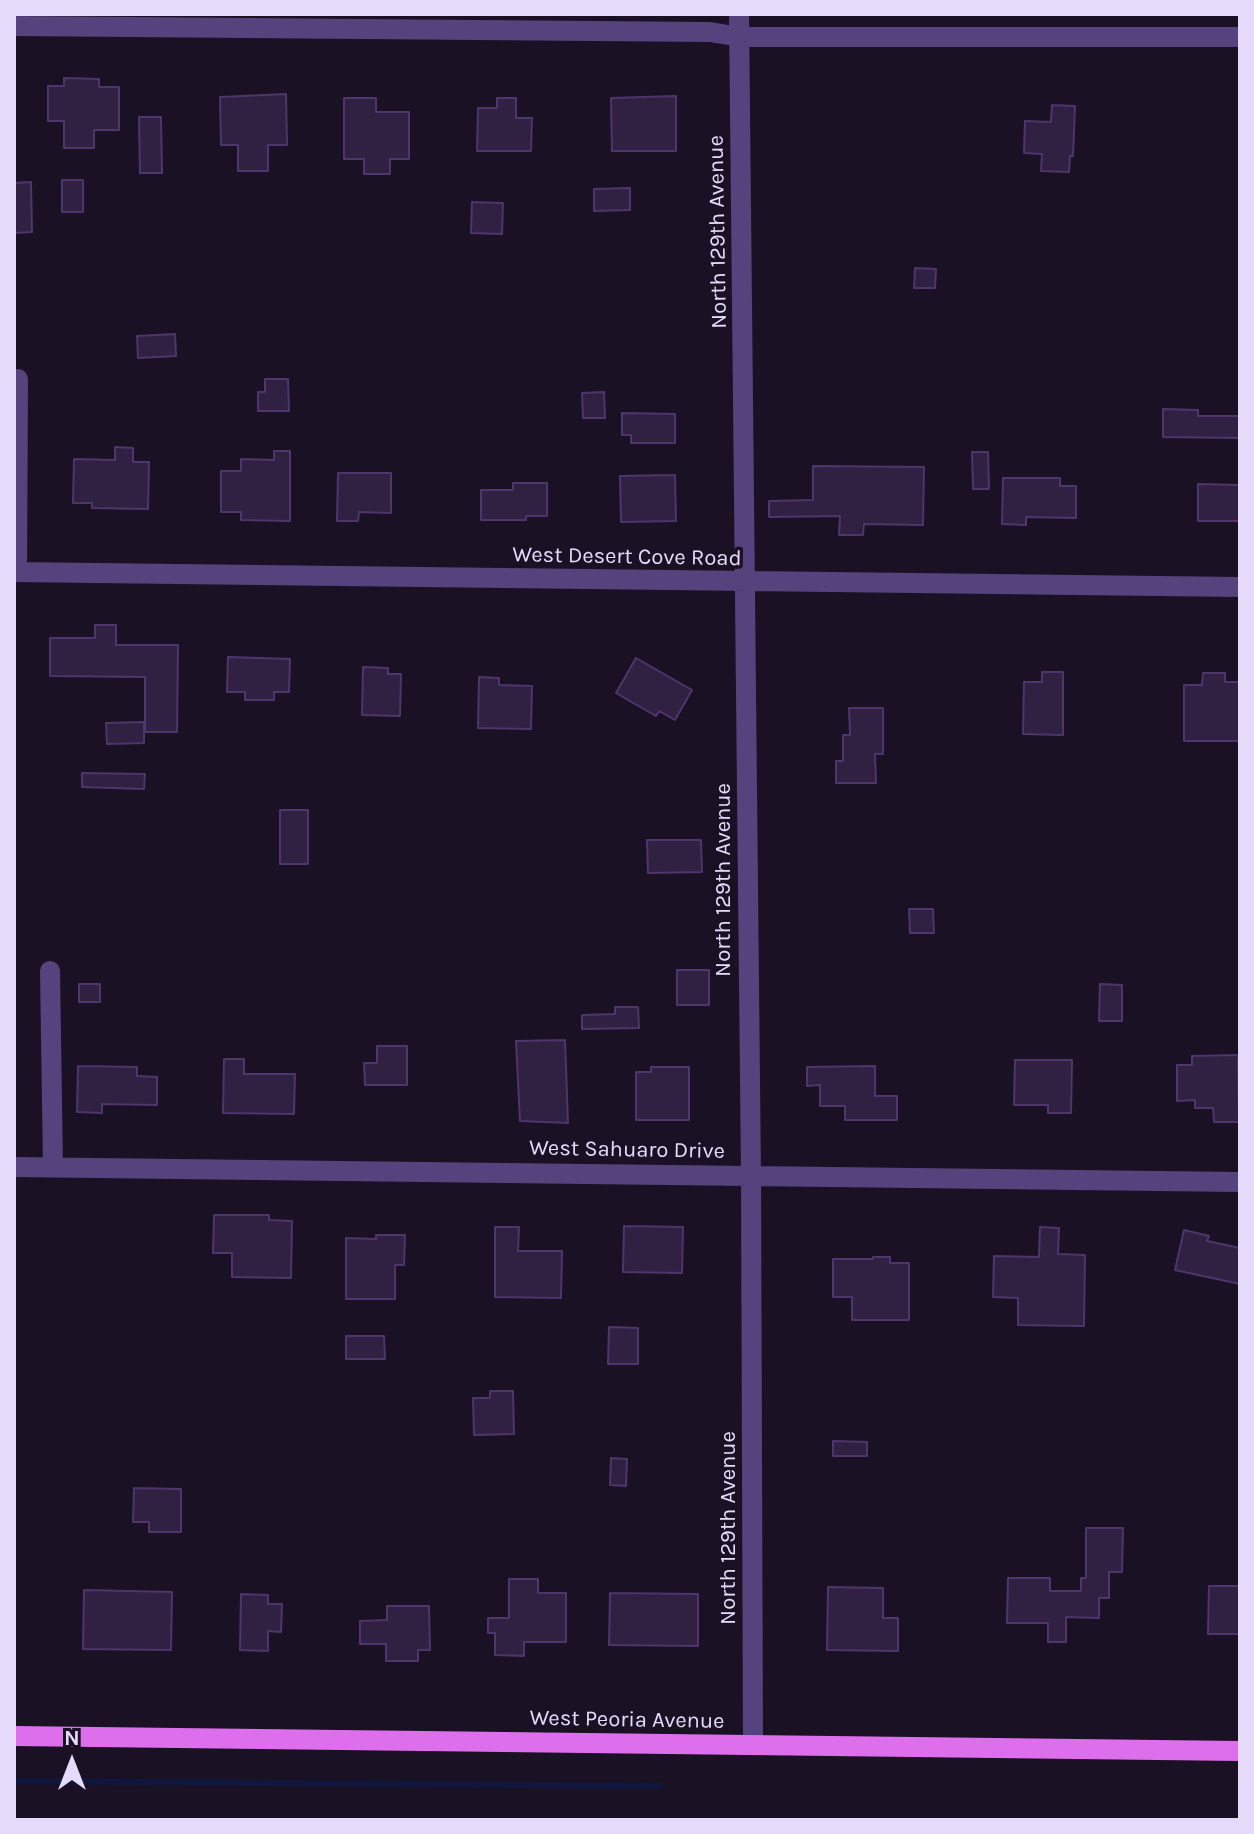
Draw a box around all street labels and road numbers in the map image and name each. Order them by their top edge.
street label: North 129th Avenue [703,135,733,329]
street label: West Desert Cove Road [512,542,742,572]
street label: North 129th Avenue [711,783,737,977]
street label: West Sahuaro Drive [529,1135,725,1165]
street label: North 129th Avenue [716,1431,742,1625]
street label: West Peoria Avenue [529,1705,725,1735]

